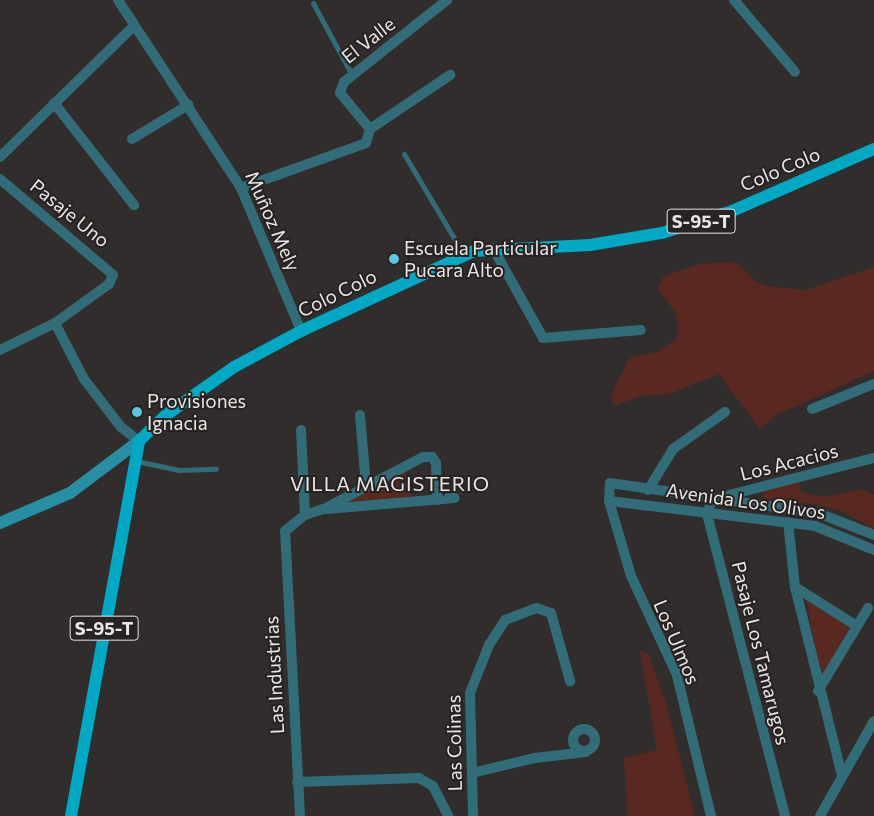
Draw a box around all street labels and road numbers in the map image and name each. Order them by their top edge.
street label: El Valle [337,12,399,68]
street label: Colo Colo [737,142,823,196]
street label: Muñoz Mely [241,168,305,274]
street label: Pasaje Uno [26,174,114,252]
road number: S-95-T [666,206,736,237]
street label: Colo Colo [294,264,380,322]
street label: Los Acacios [738,439,840,485]
street label: Avenida Los Olivos [665,479,827,523]
street label: Pasaje Los Tamarugos [727,559,795,747]
street label: Los Ulmos [649,596,705,688]
road number: S-95-T [69,612,139,644]
street label: Las Industrias [260,615,288,735]
street label: Las Colinas [442,694,466,792]

